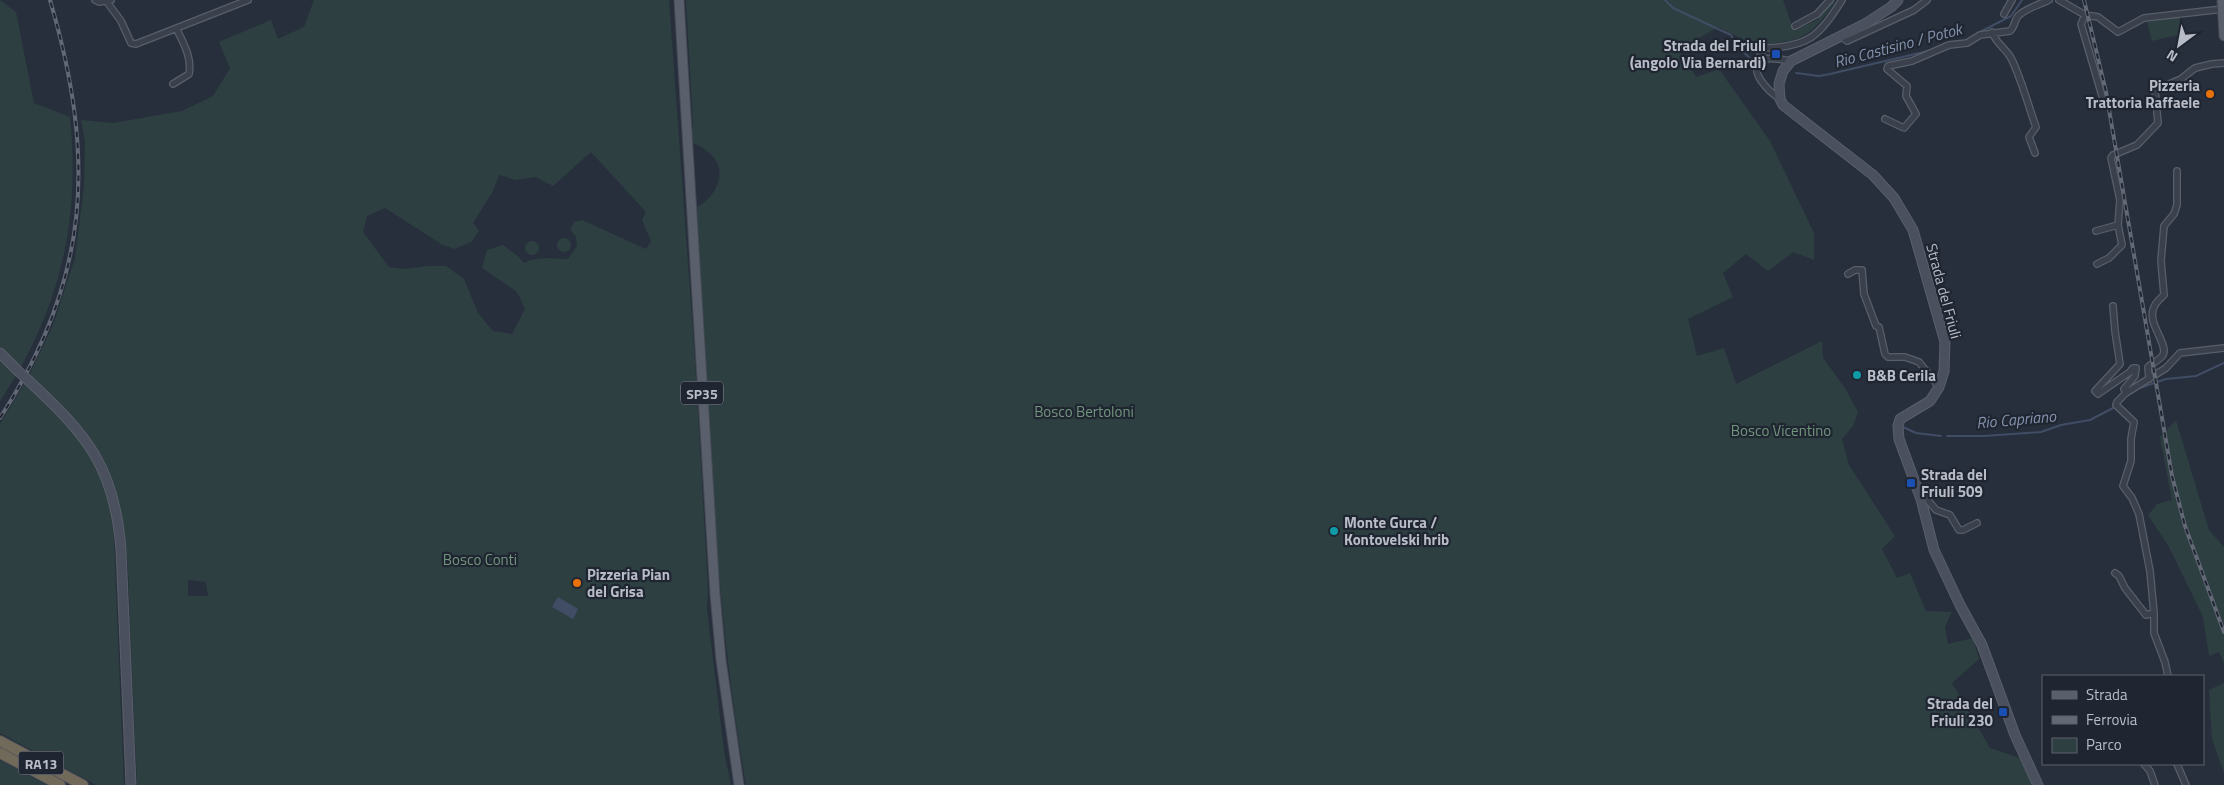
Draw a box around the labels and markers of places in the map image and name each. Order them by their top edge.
place label: Strada del Friuli (angolo Via Bernardi) [1630,34,1766,74]
marker: Strada del Friuli (angolo Via Bernardi) [1770,48,1782,60]
place label: Pizzeria Trattoria Raffaele [2086,74,2200,114]
marker: Pizzeria Trattoria Raffaele [2204,88,2216,100]
place label: B&B Cerila [1867,364,1936,387]
marker: B&B Cerila [1851,369,1863,381]
place label: Strada del Friuli 509 [1921,463,1987,503]
marker: Strada del Friuli 509 [1905,477,1917,489]
place label: Monte Gurca / Kontovelski hrib [1344,511,1449,551]
marker: Monte Gurca / Kontovelski hrib [1328,525,1340,537]
place label: Pizzeria Pian del Grisa [587,563,670,603]
marker: Pizzeria Pian del Grisa [571,577,583,589]
place label: Strada del Friuli 230 [1927,692,1994,732]
marker: Strada del Friuli 230 [1997,706,2009,718]

